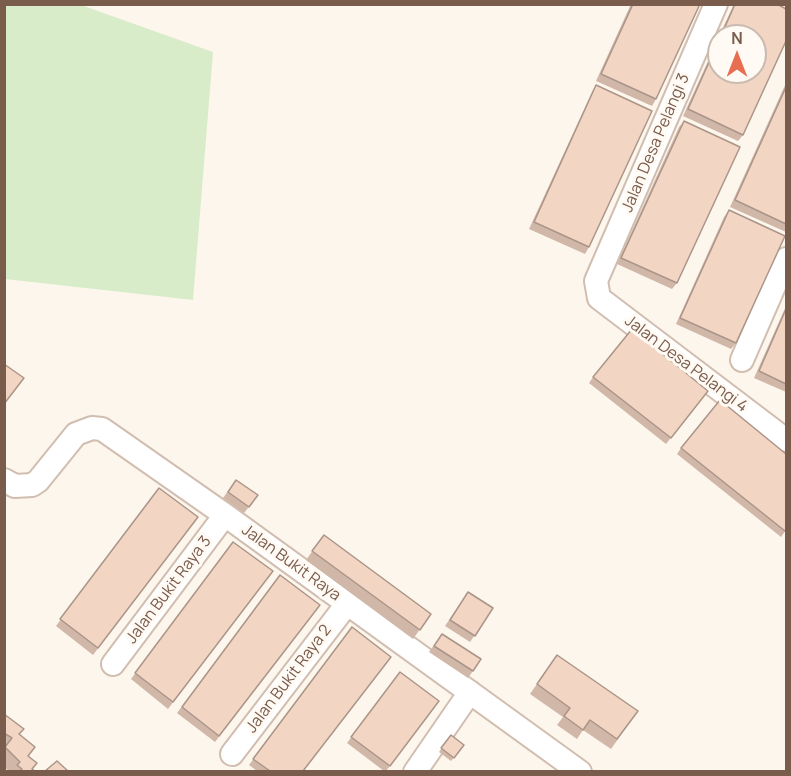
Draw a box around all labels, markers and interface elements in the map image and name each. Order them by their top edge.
north arrow [707,24,767,84]
text: N [731,27,743,49]
street label: Jalan Desa Pelangi 3 [618,71,694,215]
street label: Jalan Desa Pelangi 4 [621,311,751,417]
street label: Jalan Bukit Raya [238,521,344,605]
street label: Jalan Bukit Raya 3 [122,532,216,648]
street label: Jalan Bukit Raya 2 [242,621,336,737]

